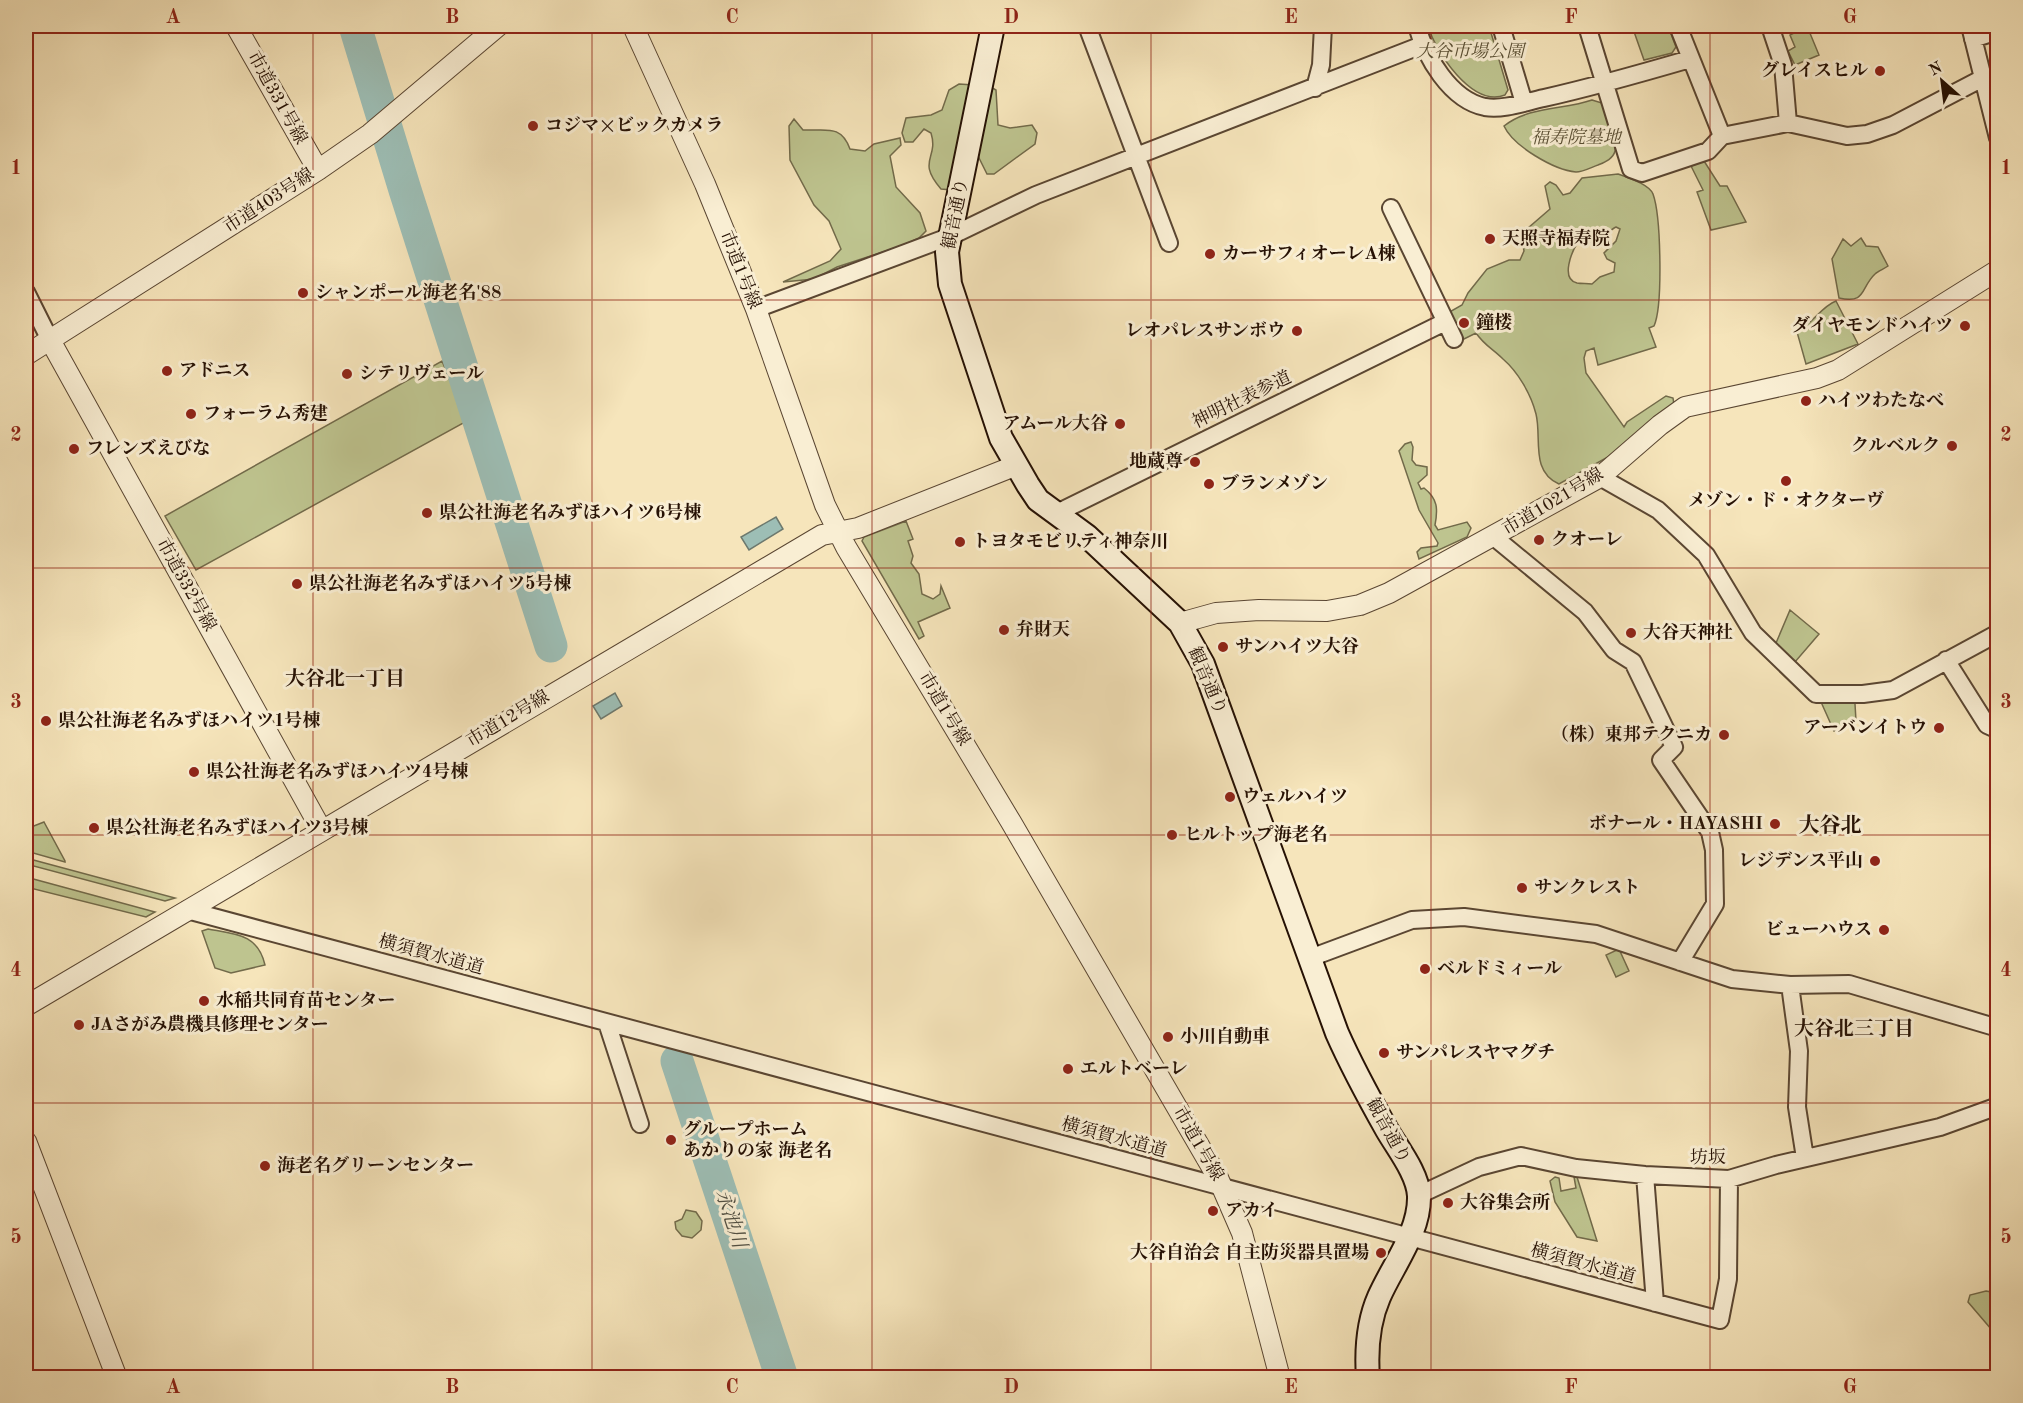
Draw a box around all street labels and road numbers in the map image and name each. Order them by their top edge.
street label: 市道331号線 [244,47,312,148]
street label: 市道403号線 [220,164,317,237]
street label: 観音通り [938,177,972,251]
street label: 市道1号線 [716,228,766,312]
street label: 神明社表参道 [1189,366,1294,432]
street label: 市道1021号線 [1499,463,1606,539]
street label: 市道332号線 [153,534,221,635]
street label: 観音通り [1185,644,1231,718]
street label: 市道1号線 [915,668,975,749]
street label: 市道12号線 [463,686,552,751]
street label: 横須賀水道道 [377,930,486,978]
street label: 観音通り [1363,1094,1415,1167]
street label: 市道1号線 [1170,1103,1228,1184]
street label: 横須賀水道道 [1060,1113,1169,1161]
street label: 坊坂 [1690,1148,1726,1167]
street label: 横須賀水道道 [1529,1239,1638,1287]

